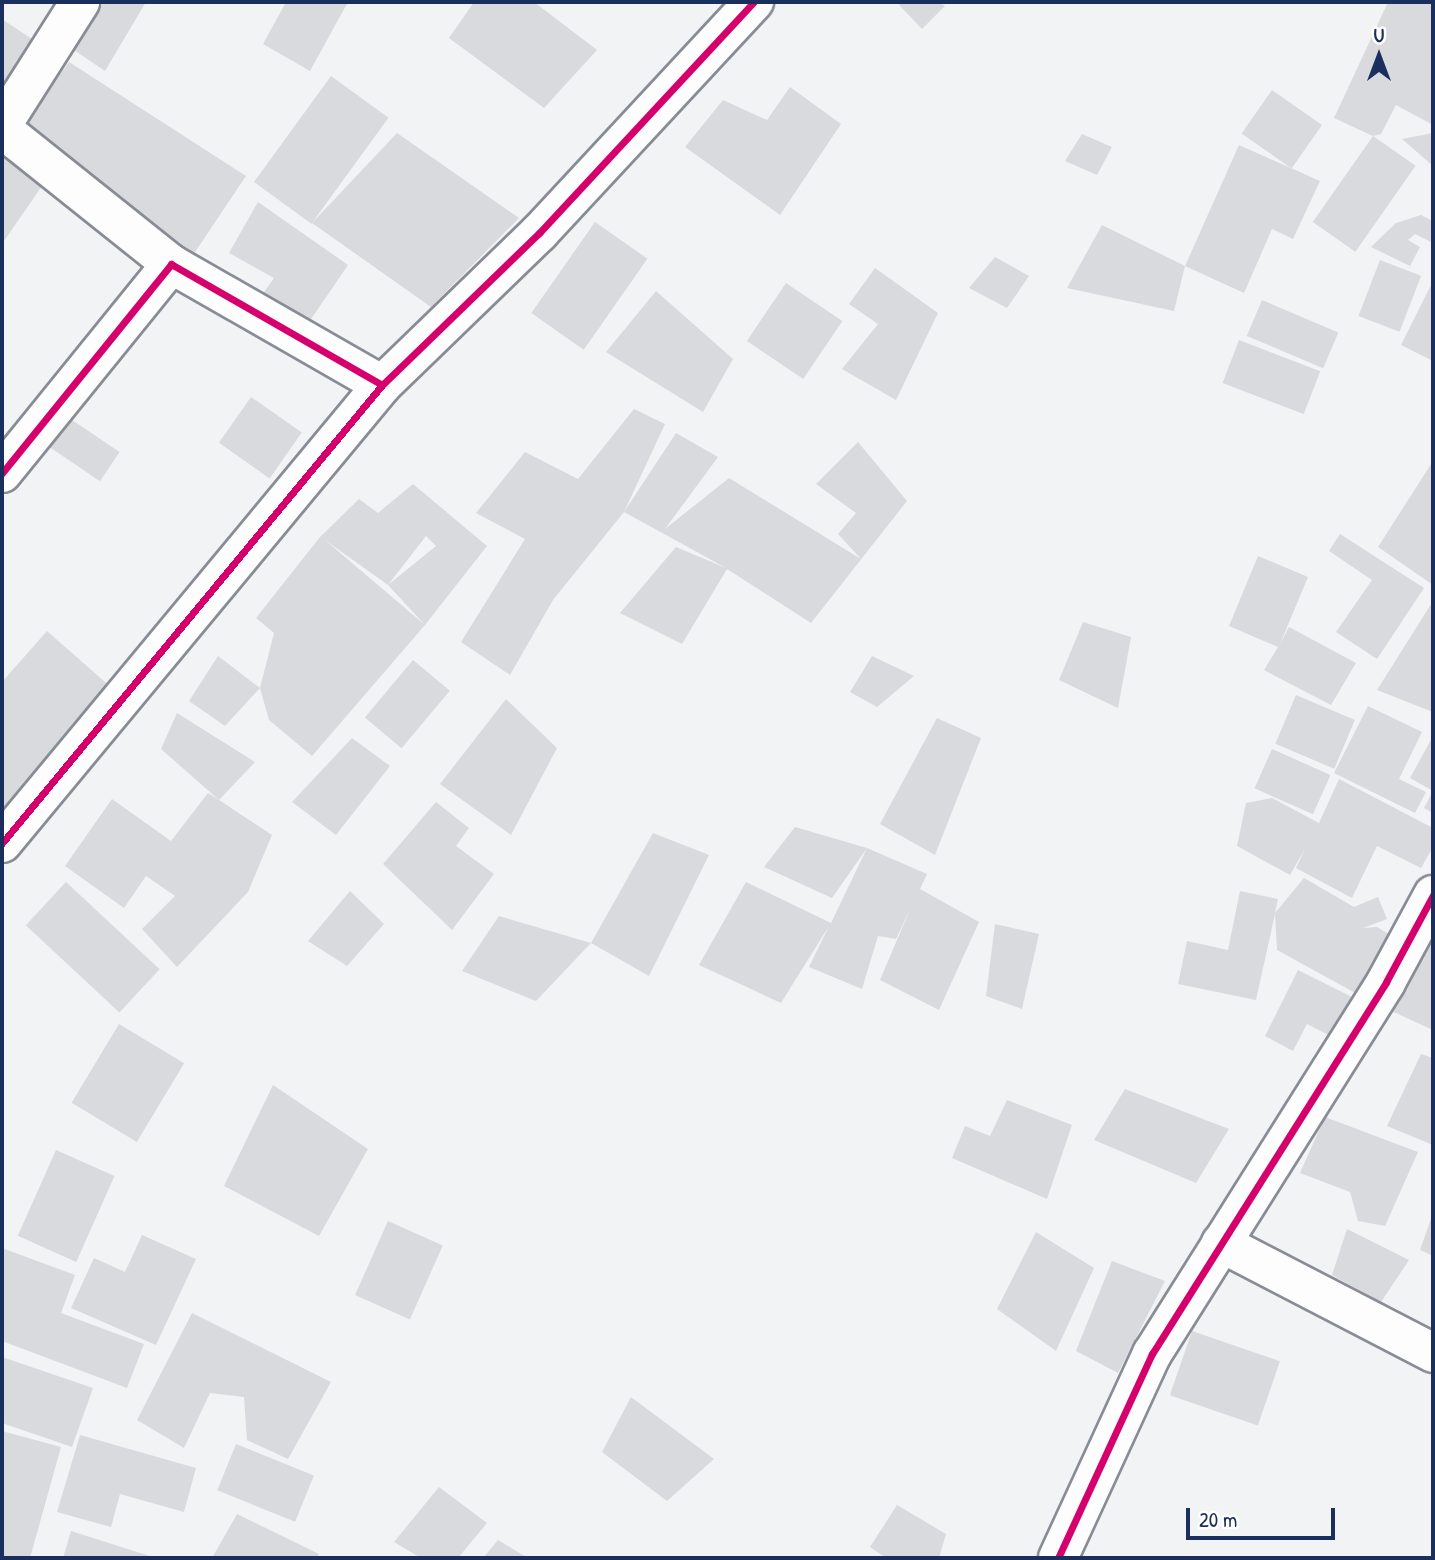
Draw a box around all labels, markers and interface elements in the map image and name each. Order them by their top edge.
north arrow [1344,21,1414,91]
text: U [1374,22,1384,48]
scale bar [1190,1494,1339,1538]
text: 20 m [1199,1505,1237,1534]

